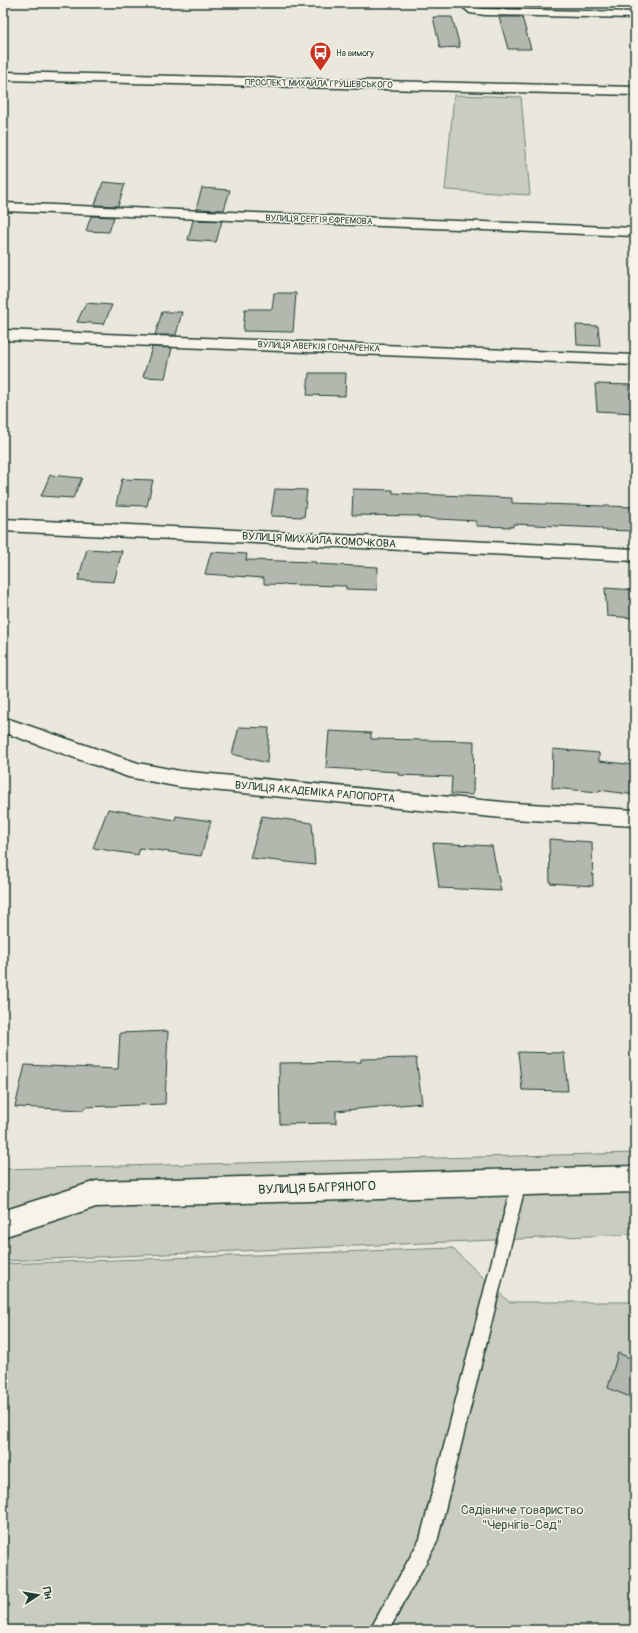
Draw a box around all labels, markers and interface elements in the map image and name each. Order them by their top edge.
bus stop icon: На вимогу [307,40,333,73]
place label: На вимогу [336,48,374,59]
street label: ПРОСПЕКТ МИХАЙЛА ГРУШЕВСЬКОГО [245,77,393,91]
street label: ВУЛИЦЯ СЕРГІЯ ЄФРЕМОВА [265,213,373,227]
street label: ВУЛИЦЯ АВЕРКІЯ ГОНЧАРЕНКА [258,339,381,355]
street label: ВУЛИЦЯ МИХАЙЛА КОМОЧКОВА [242,529,396,551]
street label: ВУЛИЦЯ АКАДЕМІКА РАПОПОРТА [234,779,396,805]
street label: ВУЛИЦЯ БАГРЯНОГО [258,1178,376,1198]
park label: Садівниче товариство "Чернігів-Сад" [461,1502,583,1533]
north arrow [18,1575,58,1615]
text: Пн [40,1586,55,1601]

